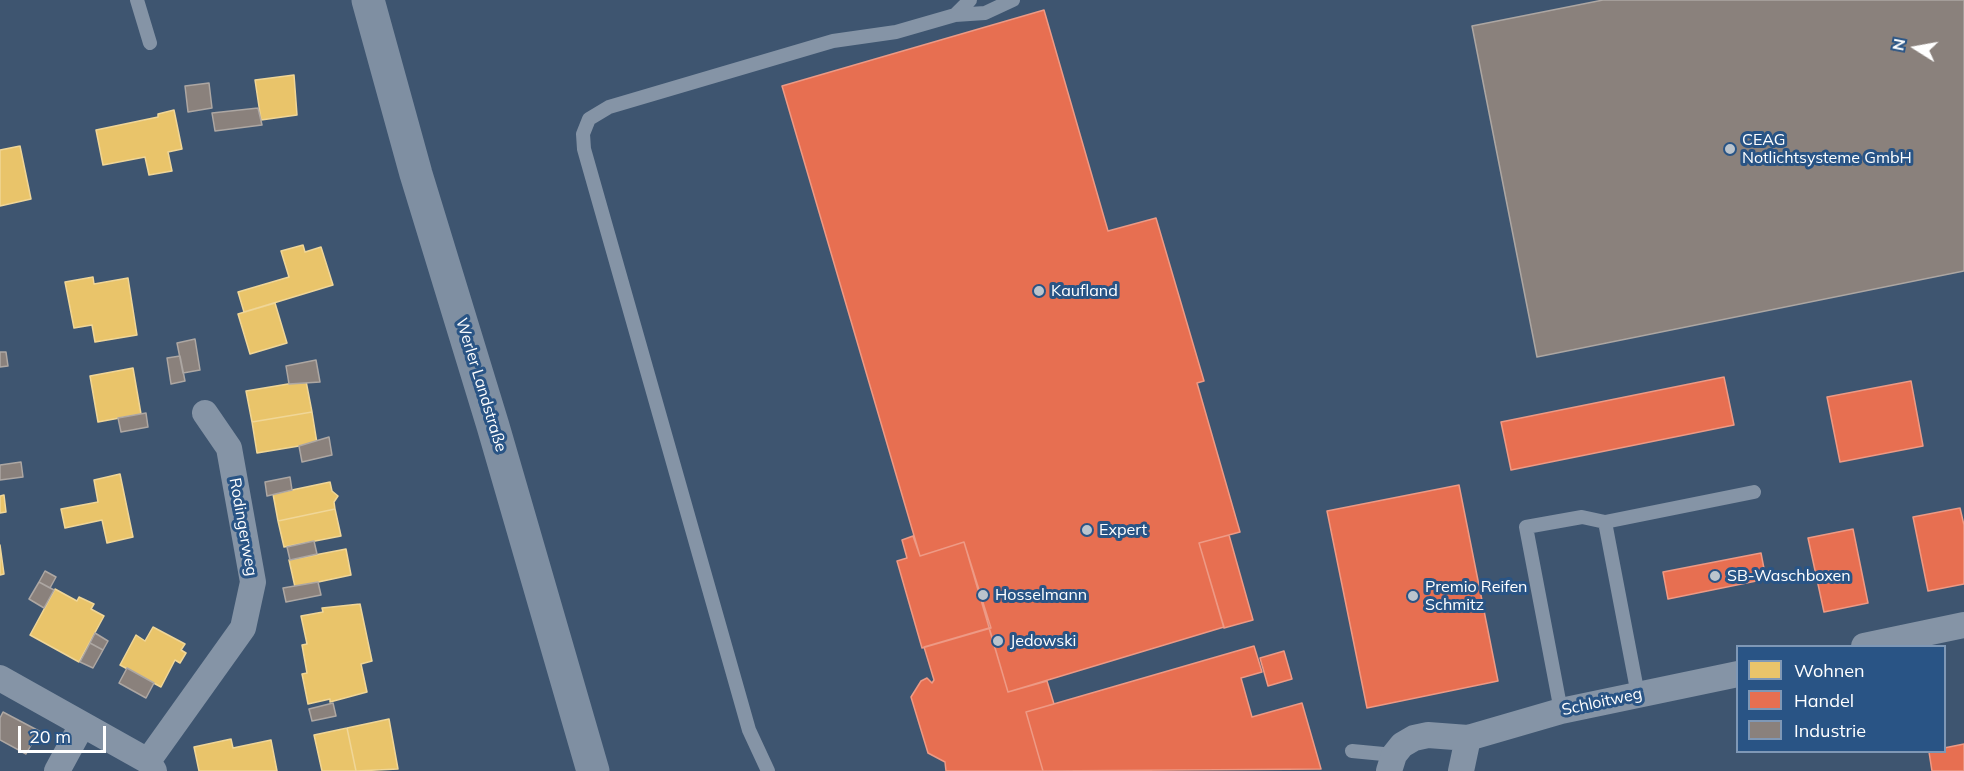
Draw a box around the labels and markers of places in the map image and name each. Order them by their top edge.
place label: CEAG Notlichtsysteme GmbH [1742,130,1912,168]
marker: CEAG Notlichtsysteme GmbH [1723,142,1737,156]
place label: Kaufland [1051,281,1118,301]
marker: Kaufland [1032,284,1046,298]
place label: Expert [1099,520,1147,540]
marker: Expert [1080,523,1094,537]
place label: SB-Waschboxen [1727,566,1851,586]
marker: SB-Waschboxen [1708,569,1722,583]
place label: Premio Reifen Schmitz [1425,577,1527,615]
place label: Hosselmann [995,585,1087,605]
marker: Hosselmann [976,588,990,602]
marker: Premio Reifen Schmitz [1406,589,1420,603]
place label: Jedowski [1010,631,1076,651]
marker: Jedowski [991,634,1005,648]

